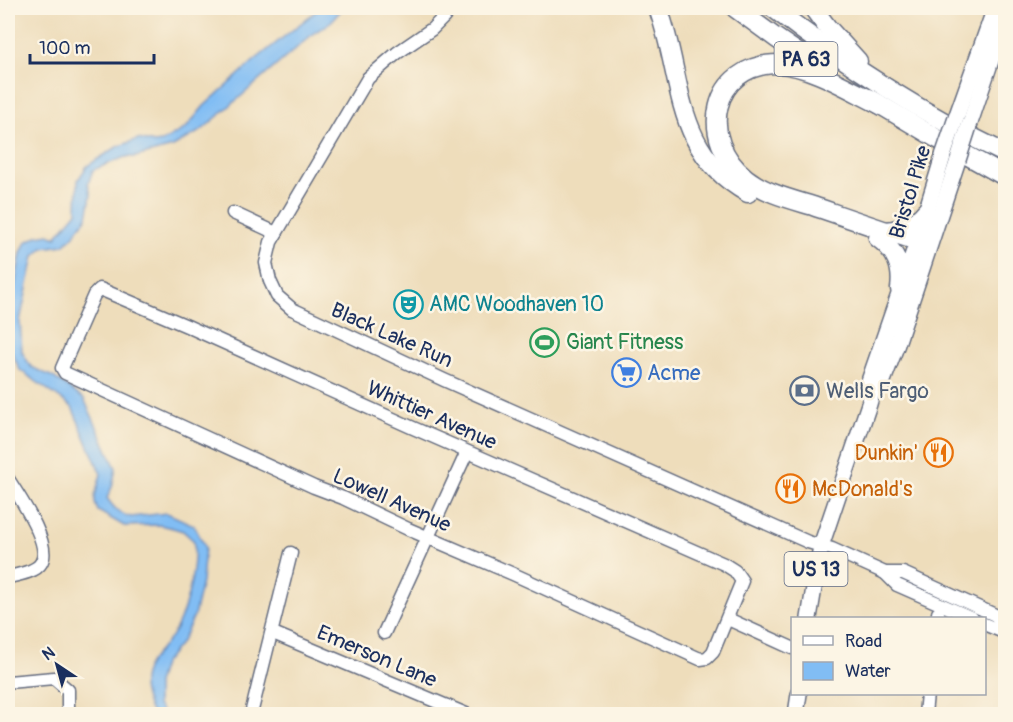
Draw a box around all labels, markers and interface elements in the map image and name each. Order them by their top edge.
scale bar [30,27,154,65]
text: 100 m [39,37,91,60]
road number: PA 63 [774,42,838,76]
street label: Bristol Pike [883,142,938,242]
theatre icon: AMC Woodhaven 10 [392,288,424,320]
place label: AMC Woodhaven 10 [429,291,604,318]
street label: Black Lake Run [327,297,457,374]
sports icon: Giant Fitness [529,326,561,358]
place label: Giant Fitness [566,329,684,356]
supermarket icon: Acme [610,357,642,389]
place label: Acme [647,360,701,387]
street label: Whittier Avenue [363,375,502,456]
bank icon: Wells Fargo [789,375,821,407]
place label: Wells Fargo [826,378,929,405]
restaurant icon: Dunkin' [923,437,955,469]
place label: Dunkin' [854,440,918,467]
street label: Lowell Avenue [329,462,456,539]
restaurant icon: McDonald's [775,473,807,505]
place label: McDonald's [812,476,913,503]
road number: US 13 [784,552,848,586]
legend [791,617,986,695]
street label: Emerson Lane [313,619,441,694]
text: Road [845,630,882,653]
north arrow [27,635,87,695]
text: N [39,642,59,665]
text: Water [845,660,891,683]

